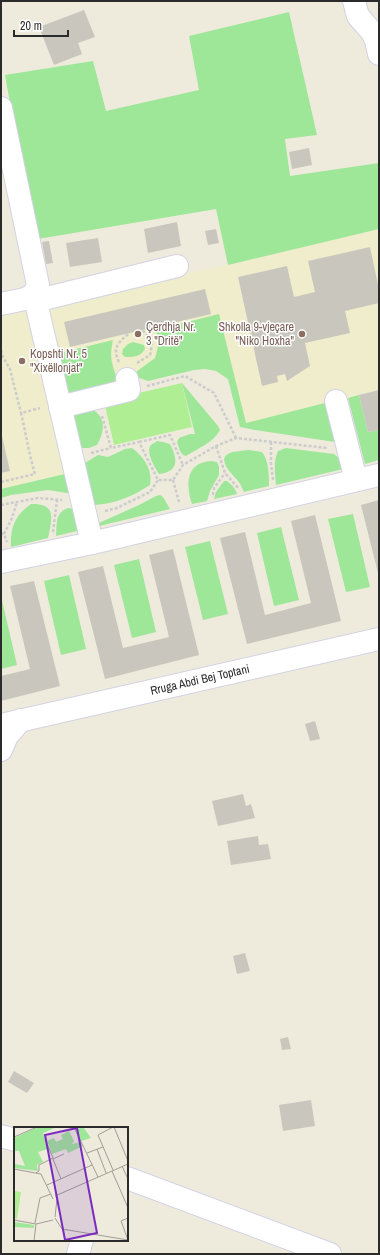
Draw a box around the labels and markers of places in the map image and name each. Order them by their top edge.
place label: Çerdhja Nr. 3 "Dritë" [146,319,196,349]
place label: Shkolla 9-vjeçare "Niko Hoxha" [219,319,294,349]
marker: Çerdhja Nr. 3 "Dritë" [133,329,143,339]
marker: Shkolla 9-vjeçare "Niko Hoxha" [297,329,307,339]
place label: Kopshti Nr. 5 "Xixëllonjat" [30,346,87,376]
marker: Kopshti Nr. 5 "Xixëllonjat" [17,356,27,366]

